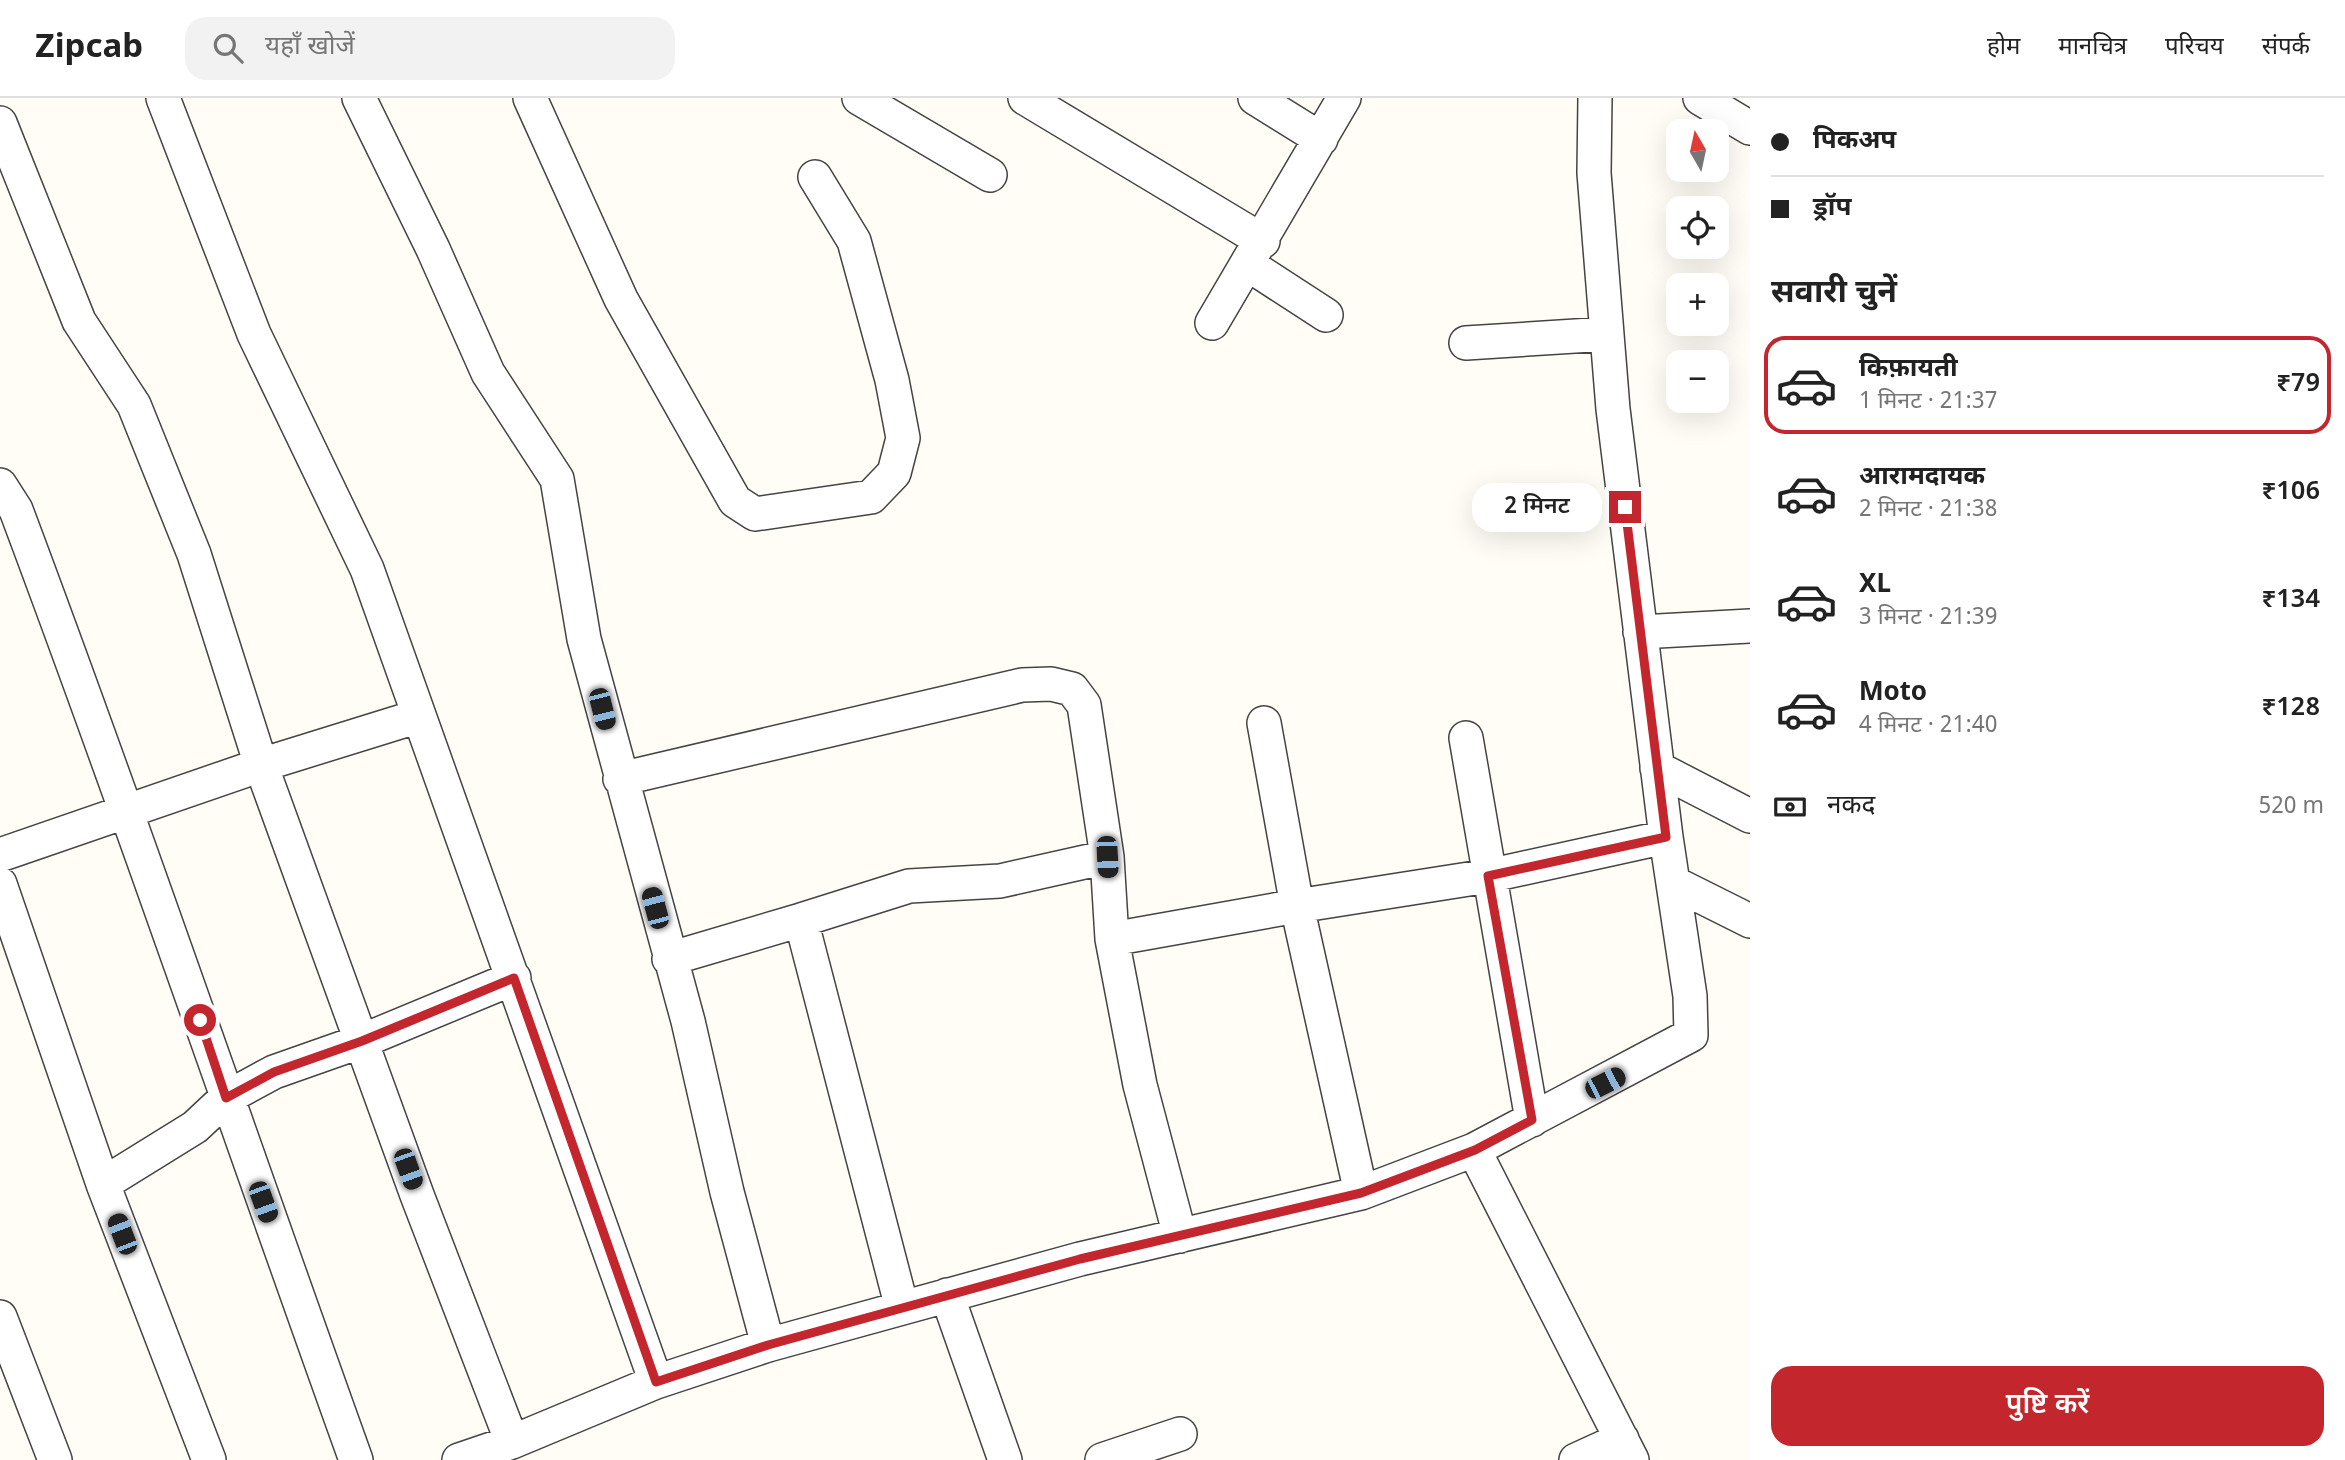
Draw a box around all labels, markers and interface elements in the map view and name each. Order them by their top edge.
search box [185,17,675,80]
text: Zipcab [35,27,143,70]
icon: search [209,29,247,67]
text: यहाँ खोजें [265,31,355,65]
text: होम [1987,32,2020,64]
text: मानचित्र [2058,32,2127,64]
text: परिचय [2165,32,2224,64]
text: संपर्क [2262,32,2310,64]
north arrow [1666,119,1729,182]
map controls [1666,119,1729,413]
text: पिकअप [1813,125,1896,159]
text: ड्रॉप [1813,192,1851,226]
button: locate [1666,196,1729,259]
button: + [1666,273,1729,336]
text: सवारी चुनें [1771,273,1897,315]
button: − [1666,350,1729,413]
text: किफ़ायती [1859,353,1958,387]
icon: car [1775,354,1838,417]
text: ₹79 [2276,368,2320,402]
text: 1 मिनट · 21:37 [1859,387,1997,417]
text: आरामदायक [1859,461,1985,495]
icon: car [1775,462,1838,525]
text: ₹106 [2262,476,2320,510]
callout: 2 मिनट [1471,482,1600,532]
route end [1609,491,1641,523]
text: 2 मिनट [1504,492,1570,522]
text: 2 मिनट · 21:38 [1859,495,1997,525]
text: XL [1859,569,1891,603]
icon: car [1775,570,1838,633]
text: ₹134 [2262,584,2320,618]
text: 3 मिनट · 21:39 [1859,603,1997,633]
text: Moto [1859,677,1927,711]
icon: car [1775,678,1838,741]
car [587,686,618,732]
text: ₹128 [2262,692,2320,726]
text: 4 मिनट · 21:40 [1859,711,1997,741]
icon: cash [1771,788,1809,826]
text: नकद [1827,790,1875,824]
text: 520 m [2258,792,2324,822]
car [1096,835,1119,879]
car [640,885,671,931]
route start [184,1004,216,1036]
car [1582,1064,1629,1102]
car [391,1146,426,1192]
car [246,1179,281,1225]
car [105,1211,140,1257]
button: पुष्टि करें [1771,1366,2324,1446]

